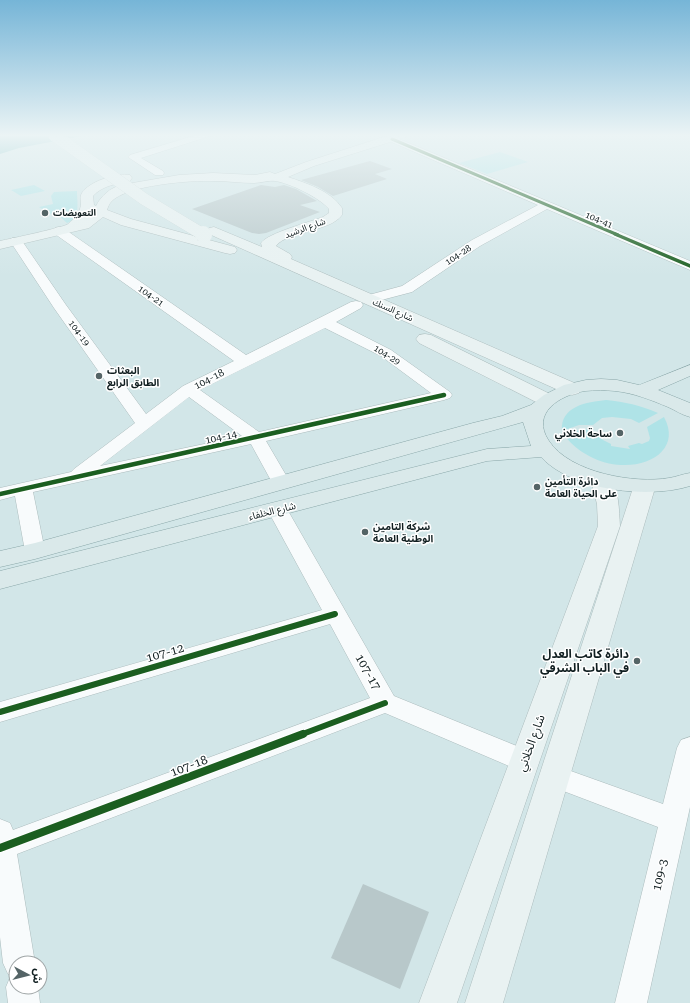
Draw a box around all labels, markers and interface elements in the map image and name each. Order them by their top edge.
marker: التعويضات [40,208,50,218]
place label: التعويضات [53,208,96,219]
street label: 104-41 [584,210,614,230]
street label: شارع الرشيد [283,216,328,242]
street label: 104-28 [443,243,473,267]
street label: 104-21 [136,284,166,308]
street label: شارع السنك [370,297,415,325]
street label: 104-19 [66,318,92,348]
street label: 104-29 [372,343,402,367]
place label: البعثات الطابق الرابع [107,365,160,391]
street label: 104-18 [192,367,226,391]
marker: البعثات الطابق الرابع [94,371,104,381]
place label: ساحة الخلاني [555,427,612,442]
street label: 104-14 [204,428,238,446]
marker: ساحة الخلاني [615,428,625,438]
place label: دائرة التأمين على الحياة العامة [545,475,617,500]
marker: دائرة التأمين على الحياة العامة [532,482,542,492]
street label: شارع الخلفاء [247,500,297,524]
place label: شركة التامين الوطنية العامة [373,520,433,545]
marker: شركة التامين الوطنية العامة [360,527,370,537]
street label: 107-12 [144,641,186,665]
place label: دائرة كاتب العدل في الباب الشرقي [540,647,629,678]
street label: 107-17 [352,652,384,693]
marker: دائرة كاتب العدل في الباب الشرقي [632,656,642,666]
street label: شارع الخلاني [514,713,550,774]
street label: 107-18 [168,752,210,780]
street label: 109-3 [650,857,671,892]
north arrow [8,955,48,995]
text: ش [30,968,45,984]

